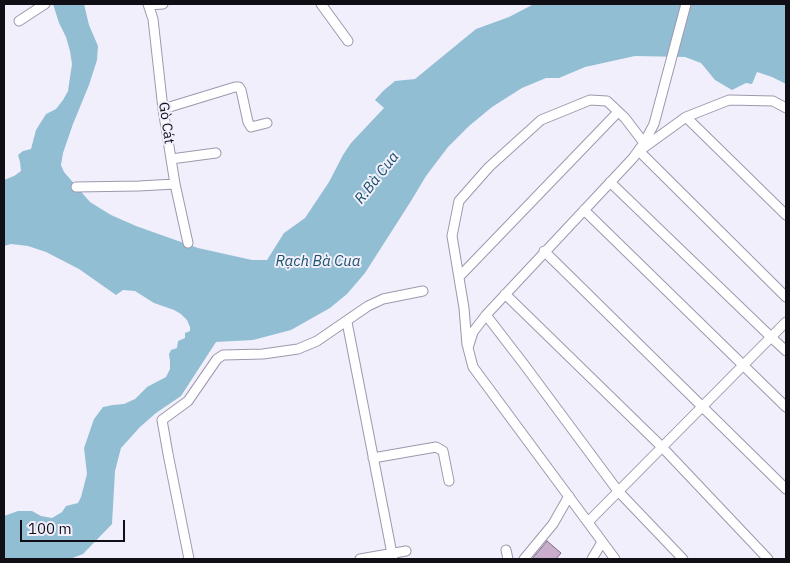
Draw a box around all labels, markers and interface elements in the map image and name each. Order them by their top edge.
street label: Gò Cát [155,101,177,145]
water label: R.Bà Cua [351,148,403,208]
water label: Rạch Bà Cua [276,253,360,271]
scale bar [22,510,128,542]
text: 100 m [28,519,72,538]

